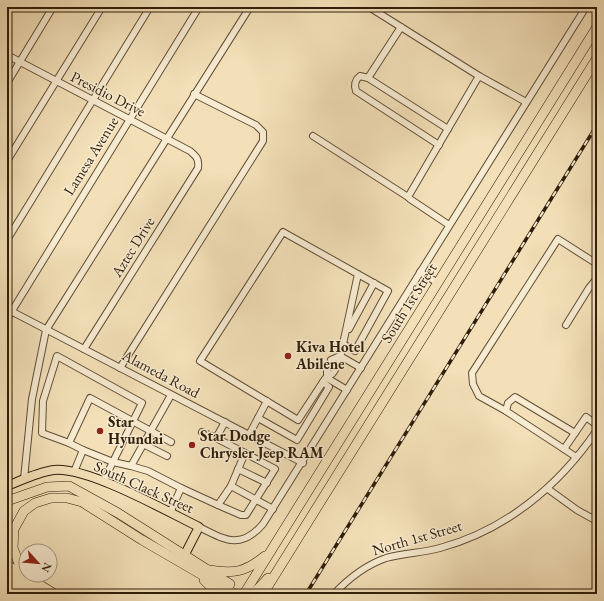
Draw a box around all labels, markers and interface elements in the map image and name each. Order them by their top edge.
street label: Presidio Drive [68,67,149,121]
street label: Lamesa Avenue [59,113,122,199]
street label: Aztec Drive [106,213,159,281]
street label: South 1st Street [377,259,441,346]
place label: Kiva Hotel Abilene [295,337,365,373]
street label: Alameda Road [118,345,204,402]
marker: Kiva Hotel Abilene [283,351,293,361]
place label: Star Hyundai [108,412,164,448]
marker: Star Hyundai [95,426,105,436]
place label: Star Dodge Chrysler Jeep RAM [200,426,324,462]
marker: Star Dodge Chrysler Jeep RAM [187,440,197,450]
street label: South Clack Street [91,456,197,517]
street label: North 1st Street [370,516,464,559]
north arrow [18,543,58,583]
text: N [39,560,55,575]

